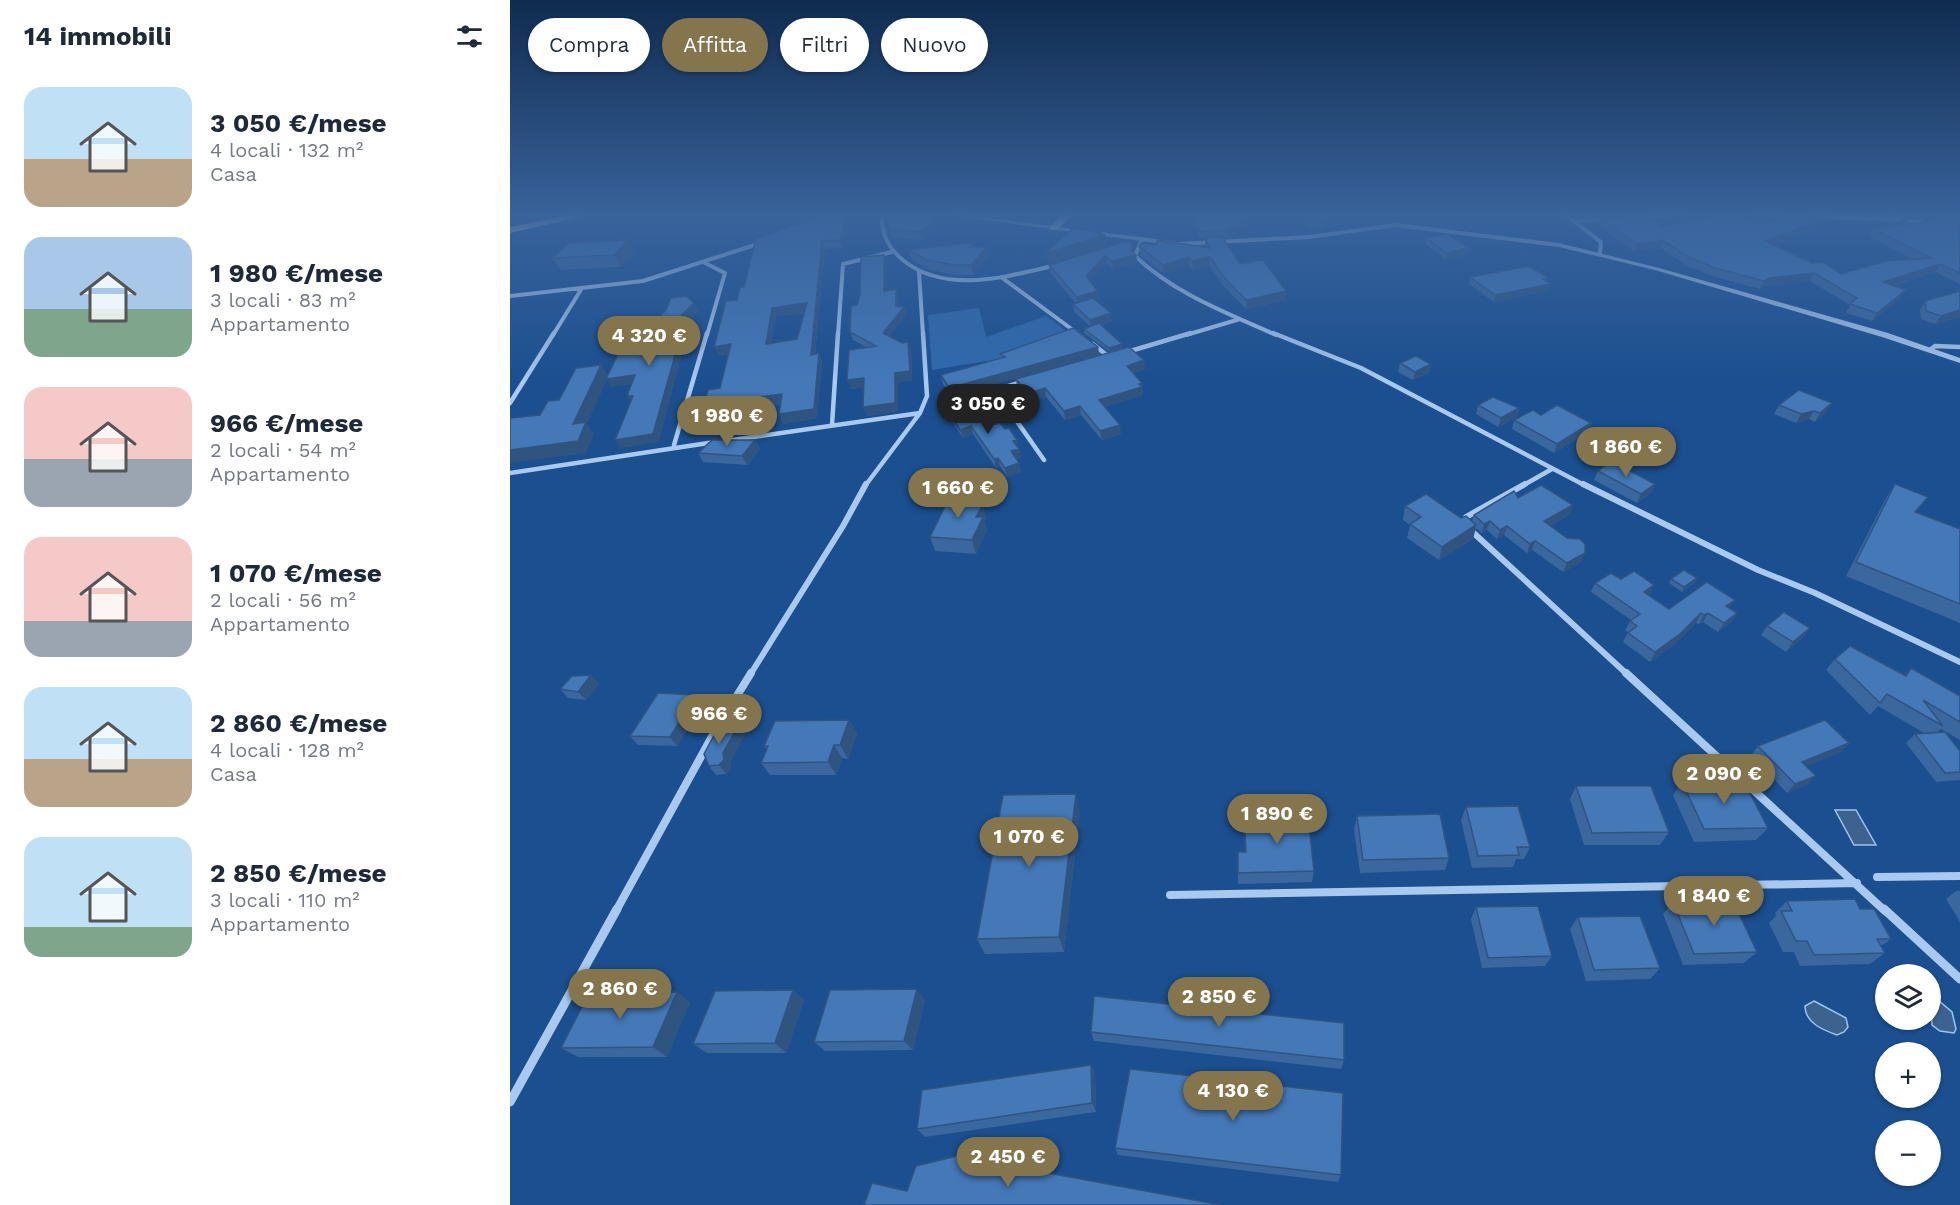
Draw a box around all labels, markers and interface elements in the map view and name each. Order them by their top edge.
chip: Compra [528,18,650,72]
chip: Affitta [662,18,768,72]
chip: Filtri [780,18,869,72]
chip: Nuovo [881,18,988,72]
icon: filters [453,20,486,53]
text: 14 immobili [24,21,171,51]
text: 3 050 €/mese [210,108,387,138]
icon: home [72,111,144,183]
text: 4 locali · 132 m² [210,138,363,162]
text: Casa [210,162,257,186]
text: 1 980 €/mese [210,258,383,288]
icon: home [72,261,144,333]
text: 3 locali · 83 m² [210,288,355,312]
text: Appartamento [210,312,350,336]
pin: 4 320 € [594,316,704,367]
text: 4 320 € [611,323,687,347]
pin: 3 050 € [933,384,1043,435]
text: 3 050 € [951,391,1025,415]
pin: 1 980 € [672,396,782,447]
text: 1 980 € [691,403,763,427]
text: 966 €/mese [210,408,363,438]
icon: home [72,411,144,483]
pin: 1 860 € [1571,427,1681,478]
text: 1 860 € [1590,434,1662,458]
text: 2 locali · 54 m² [210,438,356,462]
text: Appartamento [210,462,350,486]
pin: 1 660 € [903,468,1013,519]
text: 1 660 € [922,475,994,499]
text: 1 070 €/mese [210,558,382,588]
icon: home [72,561,144,633]
text: 2 locali · 56 m² [210,588,356,612]
text: Appartamento [210,612,350,636]
pin: 966 € [677,694,761,745]
text: 966 € [691,701,747,725]
text: 2 860 €/mese [210,708,387,738]
icon: home [72,711,144,783]
text: 4 locali · 128 m² [210,738,364,762]
pin: 2 090 € [1669,754,1779,805]
text: 2 090 € [1686,761,1762,785]
text: Casa [210,762,257,786]
pin: 1 890 € [1222,794,1332,845]
text: 1 890 € [1241,801,1313,825]
pin: 1 070 € [974,817,1084,868]
text: 1 070 € [994,824,1064,848]
text: 2 850 €/mese [210,858,386,888]
icon: home [72,861,144,933]
pin: 1 840 € [1659,876,1769,927]
text: 1 840 € [1678,883,1750,907]
text: 3 locali · 110 m² [210,888,360,912]
text: Appartamento [210,912,350,936]
map controls [1875,964,1941,1186]
button: layers [1875,964,1941,1030]
pin: 2 860 € [565,969,675,1020]
text: 2 860 € [582,976,658,1000]
pin: 2 850 € [1164,977,1274,1028]
text: 2 850 € [1182,984,1256,1008]
button: + [1875,1042,1941,1108]
pin: 4 130 € [1178,1071,1288,1122]
text: 4 130 € [1197,1078,1269,1102]
button: − [1875,1120,1941,1186]
pin: 2 450 € [953,1137,1063,1188]
text: 2 450 € [971,1144,1045,1168]

